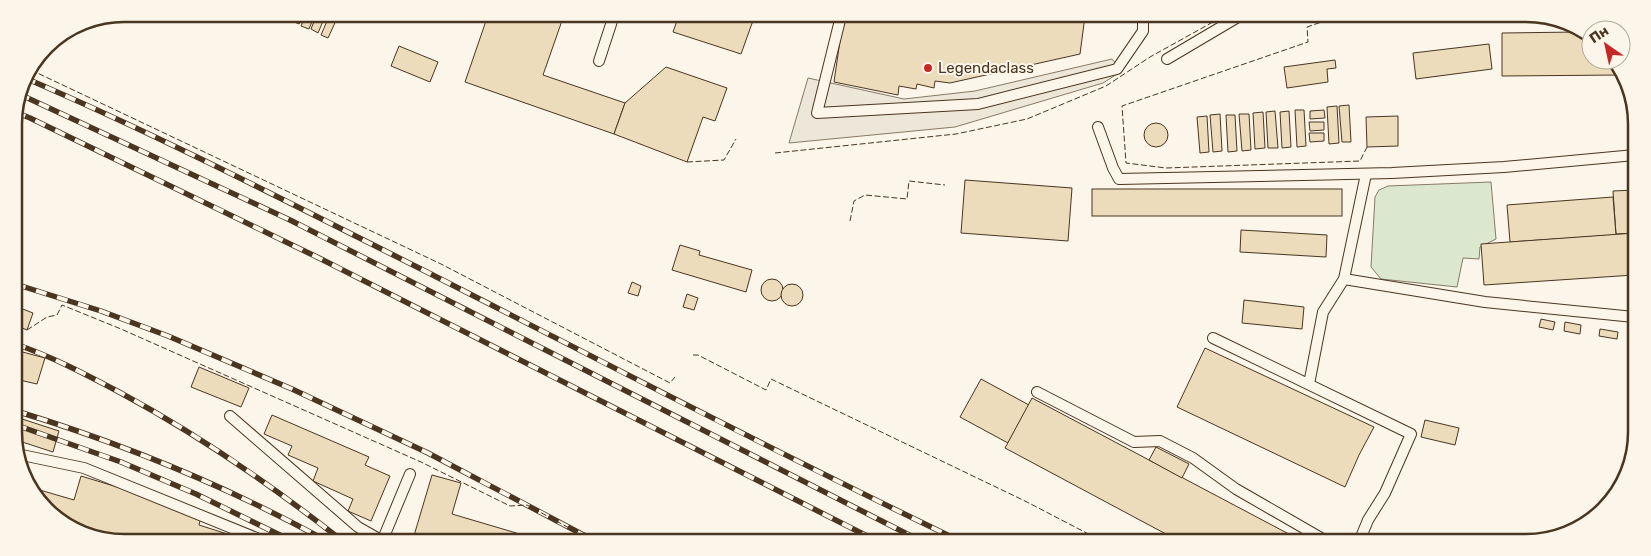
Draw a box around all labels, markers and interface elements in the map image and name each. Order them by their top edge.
north arrow [1581,20,1631,70]
text: Пн [1586,22,1612,47]
place label: Legendaclass [938,59,1034,77]
marker: Legendaclass [922,62,934,74]

